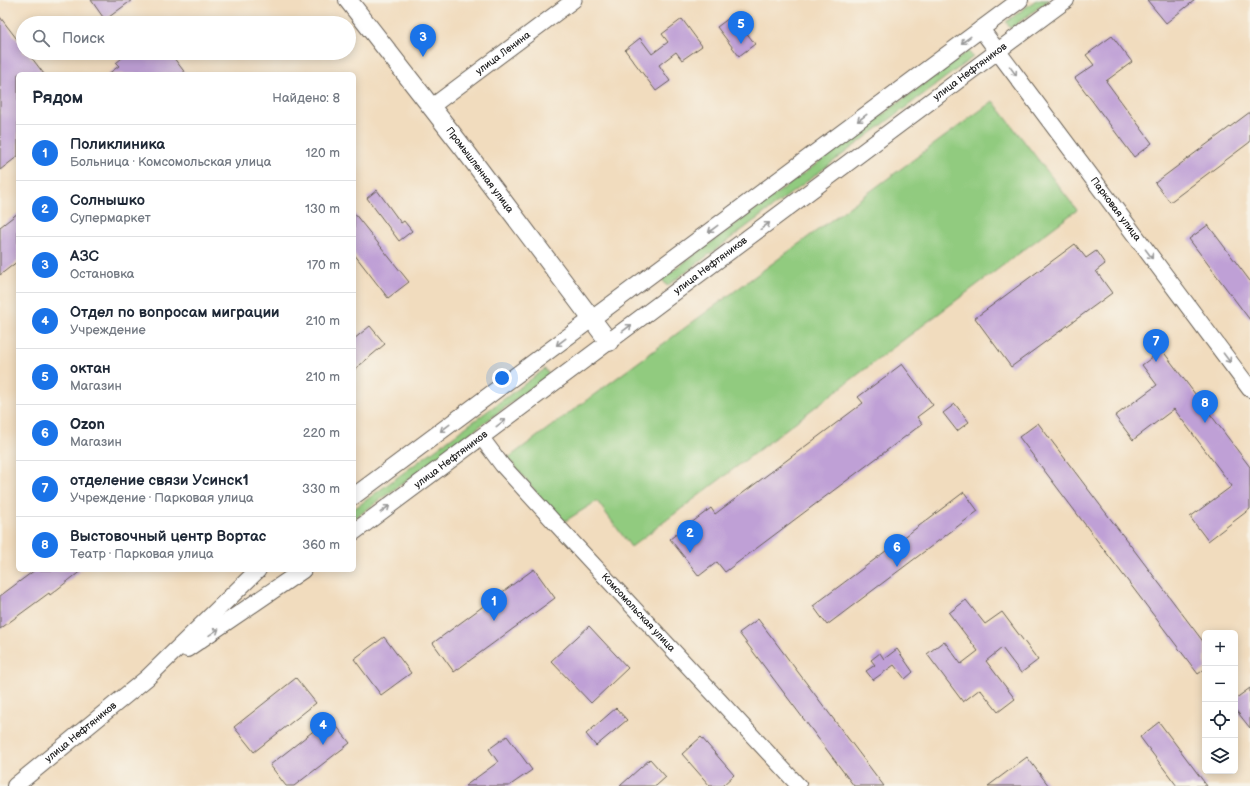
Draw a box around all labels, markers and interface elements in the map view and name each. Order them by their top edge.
pin: 5 [728,11,754,44]
search box [16,16,356,60]
pin: 3 [410,24,436,57]
icon: search [30,27,52,49]
text: Поиск [62,29,105,48]
street label: улица Ленина [473,29,533,77]
one-way arrow [961,36,972,44]
street label: улица Нефтяников [931,40,1010,103]
one-way arrow [1009,66,1017,77]
text: Рядом [32,88,83,108]
text: Найдено: 8 [272,90,340,106]
one-way arrow [856,114,867,122]
street label: Промышленная улица [443,125,516,215]
text: Поликлиника [70,135,165,154]
text: 1 [42,145,48,161]
text: 120 m [305,145,340,161]
text: Больница · Комсомольская улица [70,154,271,170]
street label: Парковая улица [1088,175,1143,244]
text: Солнышко [70,191,145,210]
text: 2 [41,201,49,217]
text: 130 m [305,201,340,217]
text: Супермаркет [70,210,151,226]
one-way arrow [760,221,771,230]
one-way arrow [707,225,718,233]
street label: улица Нефтяников [671,234,750,297]
text: АЗС [70,247,99,266]
one-way arrow [1145,248,1153,259]
text: 3 [41,257,49,273]
text: 170 m [307,257,340,273]
text: Остановка [70,266,135,282]
text: Отдел по вопросам миграции [70,303,280,322]
text: 4 [41,313,49,329]
text: 210 m [306,313,340,329]
text: Учреждение [70,322,146,338]
one-way arrow [622,324,633,332]
pin: 7 [1143,329,1169,362]
one-way arrow [555,338,566,346]
one-way arrow [1223,352,1231,363]
text: октан [70,359,111,378]
your location [492,368,512,388]
text: 5 [41,369,49,385]
text: 210 m [306,369,340,385]
text: Магазин [70,378,122,394]
pin: 8 [1192,390,1218,423]
text: Ozon [70,415,105,434]
one-way arrow [495,419,506,427]
one-way arrow [440,424,451,432]
text: 6 [41,425,49,441]
text: 220 m [303,425,340,441]
street label: улица Нефтяников [412,428,491,491]
text: Магазин [70,434,122,450]
text: отделение связи Усинск1 [70,471,249,490]
text: 7 [41,481,49,497]
text: 330 m [302,481,340,497]
text: Учреждение · Парковая улица [70,490,254,506]
one-way arrow [380,505,391,513]
pin: 2 [677,520,703,553]
text: Выстовочный центр Вортас [70,527,266,546]
pin: 6 [884,534,910,567]
text: 8 [41,537,49,553]
text: 360 m [302,537,340,553]
text: Театр · Парковая улица [70,546,214,562]
street label: Комсомольская улица [599,571,678,655]
pin: 1 [481,588,507,621]
one-way arrow [208,627,219,636]
map controls [1202,630,1238,774]
button: + [1202,630,1238,666]
button: − [1202,666,1238,702]
street label: улица Нефтяников [43,699,120,765]
button: locate [1202,702,1238,738]
pin: 4 [310,712,336,745]
button: layers [1202,738,1238,774]

